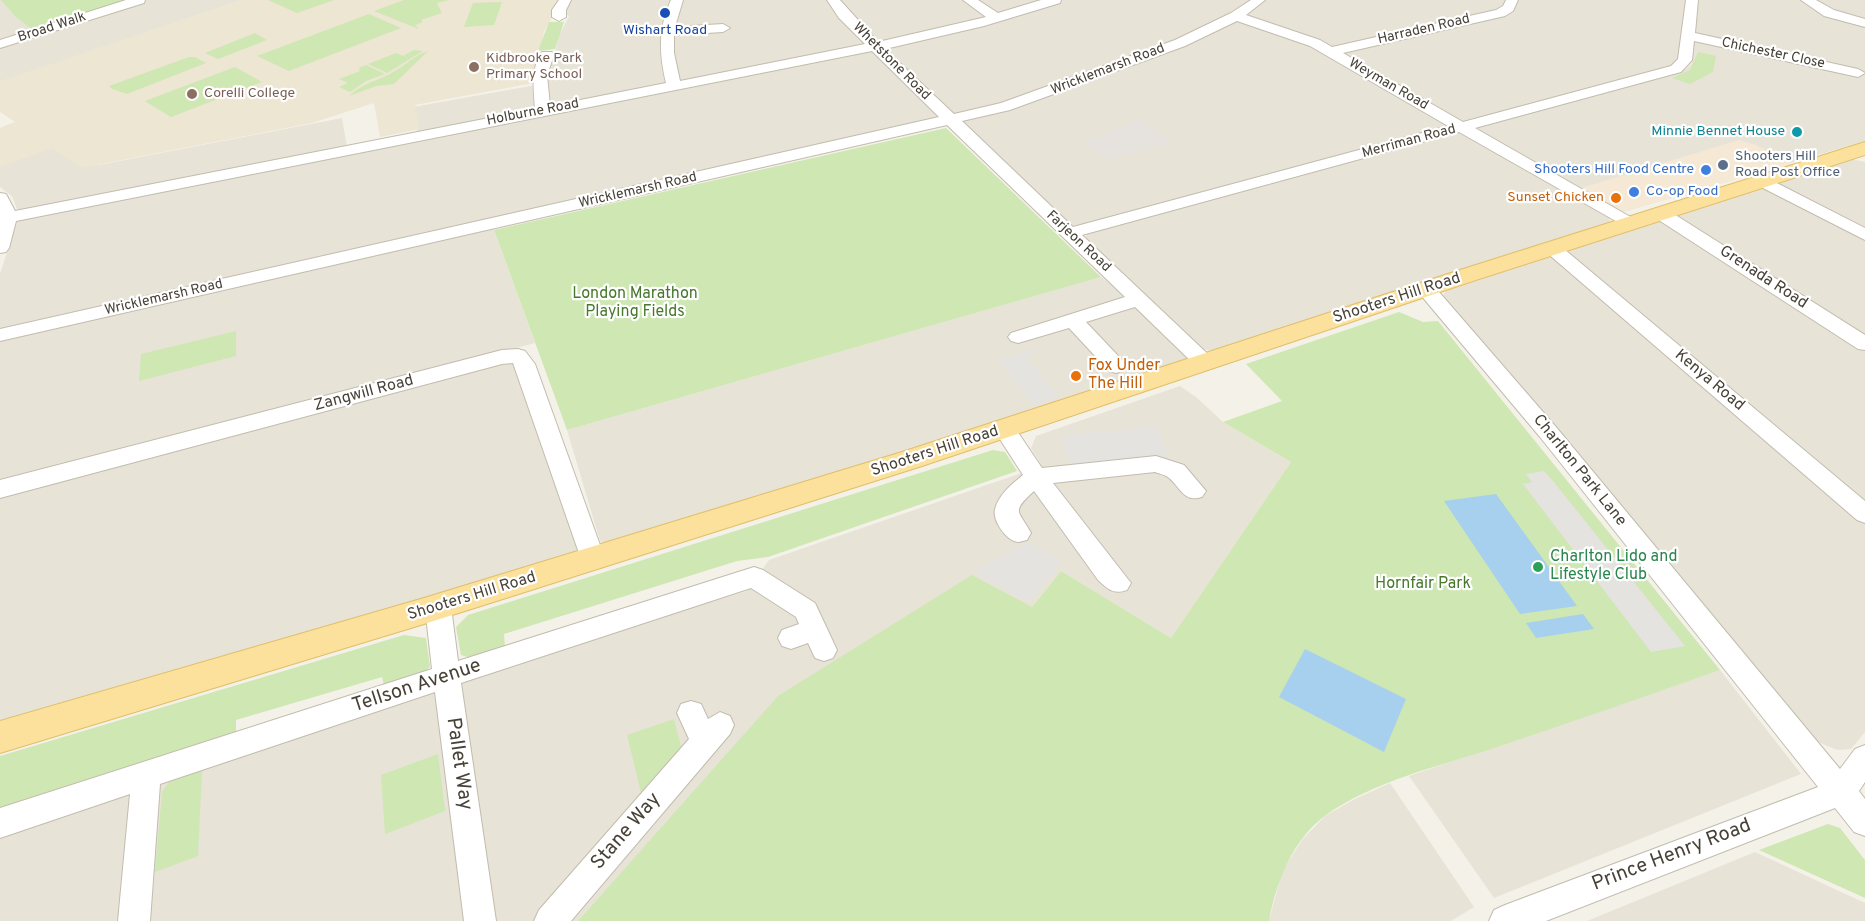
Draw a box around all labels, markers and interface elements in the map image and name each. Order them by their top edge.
marker: Wishart Road [658,6,672,20]
street label: Broad Walk [16,9,88,47]
street label: Harraden Road [1376,11,1472,49]
street label: Whetstone Road [849,20,933,104]
place label: Wishart Road [623,23,707,39]
street label: Chichester Close [1720,35,1826,73]
street label: Wricklemarsh Road [1049,41,1167,99]
place label: Kidbrooke Park Primary School [486,51,582,84]
street label: Weyman Road [1345,55,1431,115]
marker: Kidbrooke Park Primary School [467,60,481,74]
place label: Corelli College [204,86,295,102]
marker: Corelli College [185,87,199,101]
street label: Holburne Road [485,96,581,130]
street label: Merriman Road [1360,121,1458,163]
place label: Minnie Bennet House [1651,124,1785,140]
marker: Minnie Bennet House [1790,125,1804,139]
place label: Shooters Hill Road Post Office [1735,149,1840,182]
marker: Shooters Hill Road Post Office [1716,158,1730,172]
place label: Shooters Hill Food Centre [1534,162,1694,178]
marker: Shooters Hill Food Centre [1699,163,1713,177]
street label: Wricklemarsh Road [577,169,699,213]
place label: Co-op Food [1646,184,1718,200]
marker: Co-op Food [1627,185,1641,199]
place label: Sunset Chicken [1507,190,1604,206]
marker: Sunset Chicken [1609,191,1623,205]
street label: Farjeon Road [1042,208,1114,276]
street label: Grenada Road [1715,242,1811,314]
street label: Shooters Hill Road [1331,269,1463,329]
street label: Wricklemarsh Road [103,276,225,320]
park label: London Marathon Playing Fields [572,285,698,323]
street label: Kenya Road [1670,346,1748,416]
place label: Fox Under The Hill [1088,357,1161,395]
marker: Fox Under The Hill [1069,369,1083,383]
street label: Zangwill Road [312,372,416,416]
street label: Charlton Park Lane [1528,411,1630,531]
street label: Shooters Hill Road [869,422,1001,482]
place label: Charlton Lido and Lifestyle Club [1550,548,1677,586]
marker: Charlton Lido and Lifestyle Club [1531,560,1545,574]
street label: Shooters Hill Road [405,568,539,626]
park label: Hornfair Park [1375,575,1471,595]
street label: Tellson Avenue [349,655,485,719]
street label: Pallet Way [440,716,476,812]
street label: Stane Way [587,789,667,875]
street label: Prince Henry Road [1589,815,1755,897]

